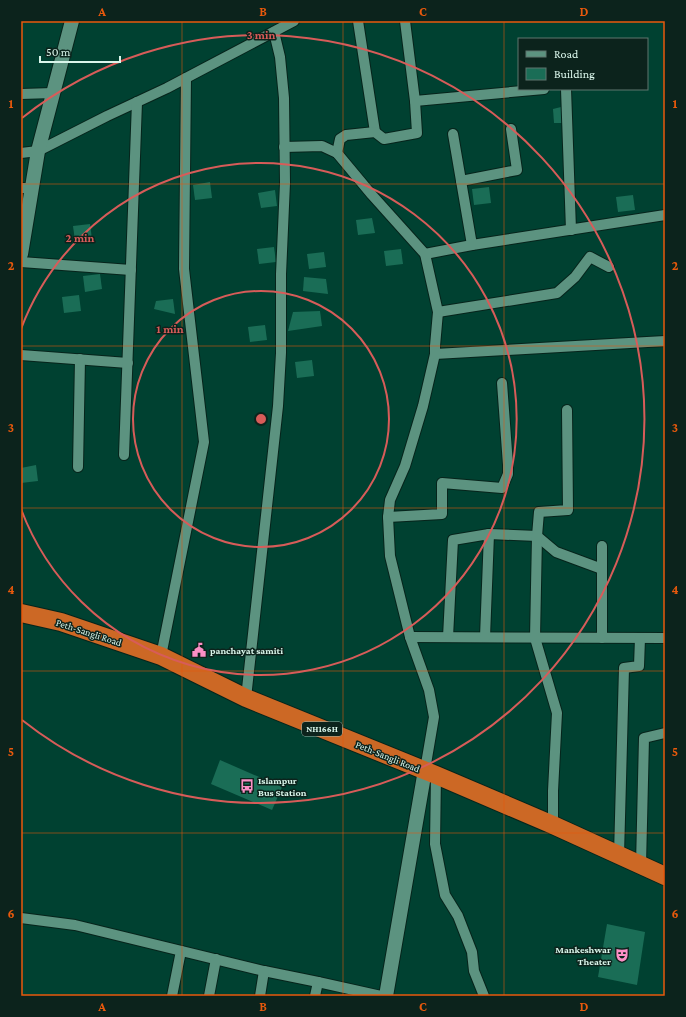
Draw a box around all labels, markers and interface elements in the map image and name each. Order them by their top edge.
text: A [97,4,106,19]
text: B [259,4,267,19]
text: C [419,4,427,19]
text: D [580,4,589,19]
text: 3 min [247,28,275,42]
scale bar [40,38,120,64]
legend [518,38,648,90]
text: 50 m [46,45,71,59]
text: Road [554,47,579,61]
text: Building [554,67,595,81]
text: 1 [9,96,14,111]
text: 1 [673,96,678,111]
text: 2 min [66,231,95,245]
text: 2 [8,258,15,273]
text: 2 [672,258,679,273]
text: 1 min [156,322,184,336]
centre of rings [254,412,268,426]
text: 3 [8,420,14,435]
text: 3 [672,420,678,435]
text: 4 [7,582,15,597]
text: 4 [671,582,679,597]
street label: Peth-Sangli Road [55,617,124,649]
public building icon: panchayat samiti [191,642,207,658]
place label: panchayat samiti [210,645,283,656]
road number: NH166H [302,722,342,736]
street label: Peth-Sangli Road [354,739,422,775]
text: 5 [8,744,14,759]
text: 5 [672,744,678,759]
place label: Islampur Bus Station [258,775,307,798]
bus stop icon: Islampur Bus Station [239,778,255,794]
text: 6 [7,906,15,921]
text: 6 [671,906,679,921]
place label: Mankeshwar Theater [555,944,611,967]
theatre icon: Mankeshwar Theater [614,947,630,963]
text: A [97,999,106,1014]
text: B [259,999,267,1014]
text: C [419,999,427,1014]
text: D [580,999,589,1014]

